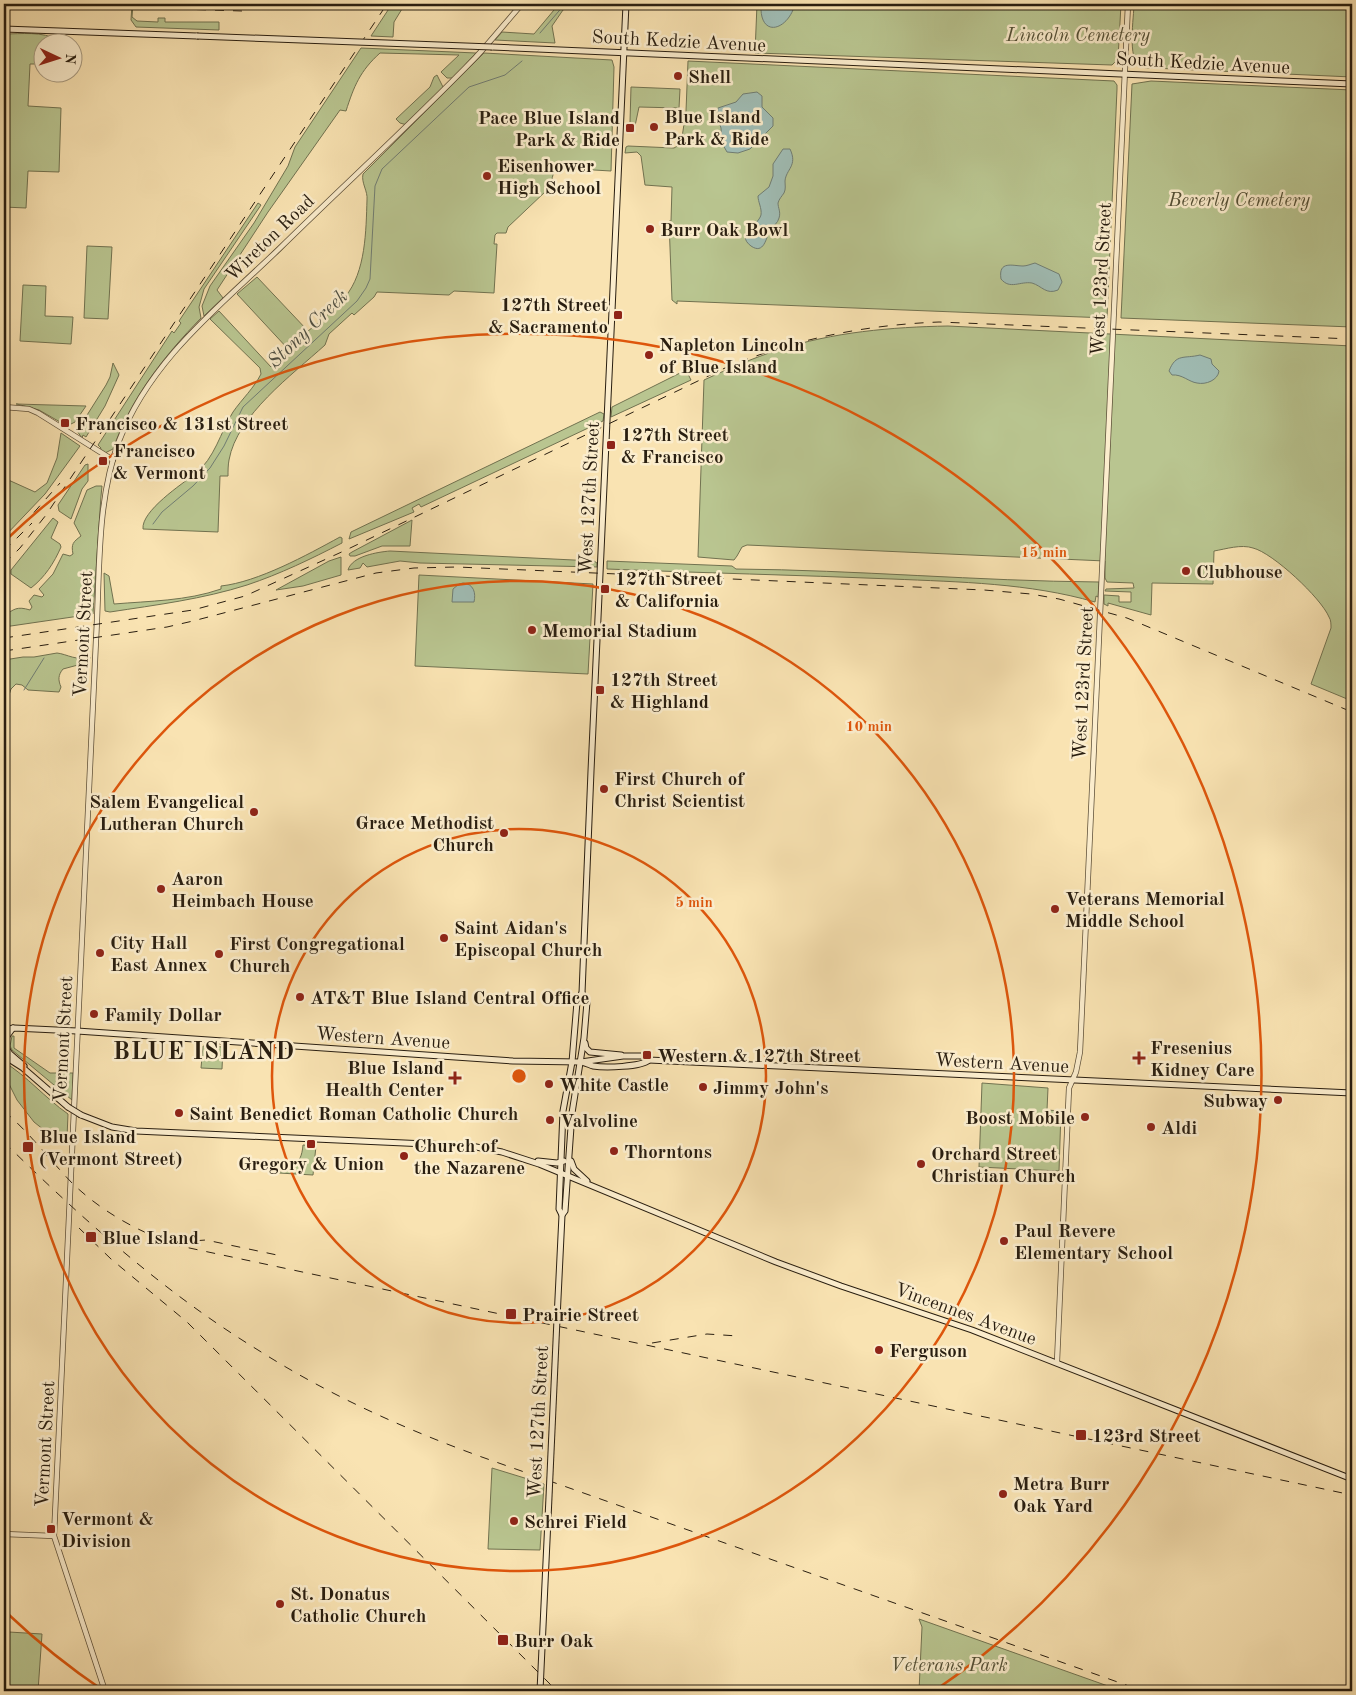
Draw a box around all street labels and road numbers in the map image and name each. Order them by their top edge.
street label: South Kedzie Avenue [591,28,767,57]
street label: South Kedzie Avenue [1115,50,1291,79]
street label: Wireton Road [223,192,319,286]
street label: West 123rd Street [1089,202,1116,356]
street label: West 127th Street [577,421,604,575]
street label: Vermont Street [72,570,97,698]
street label: West 123rd Street [1071,606,1098,760]
street label: Vermont Street [52,975,77,1103]
street label: Western Avenue [315,1025,451,1054]
street label: Western Avenue [934,1051,1070,1078]
street label: Vincennes Avenue [892,1281,1039,1350]
street label: West 127th Street [526,1345,553,1499]
street label: Vermont Street [34,1380,59,1508]

